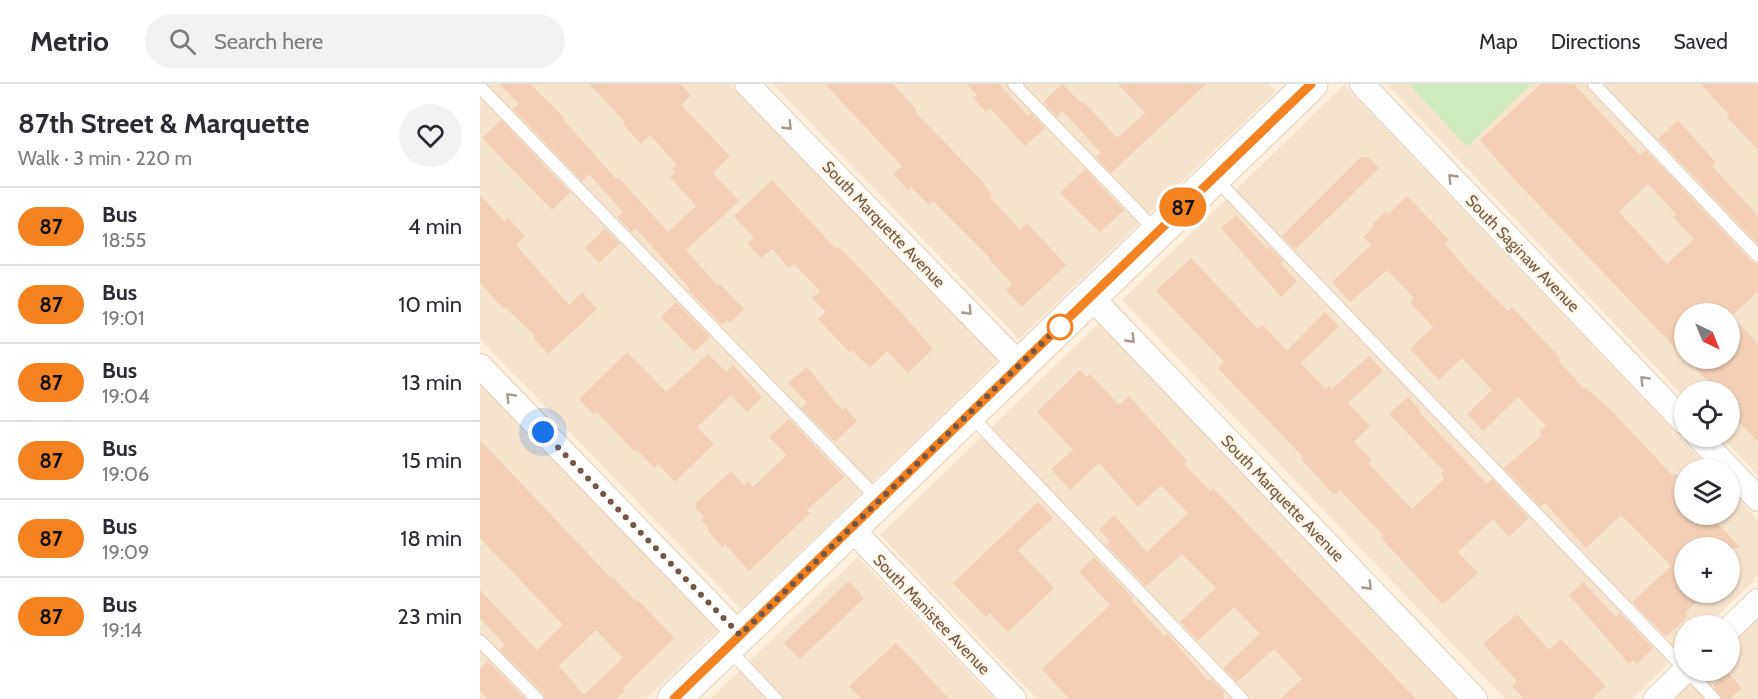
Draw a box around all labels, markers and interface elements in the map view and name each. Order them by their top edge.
search box [145,14,565,68]
text: Metrio [30,24,109,58]
icon: search [166,25,199,58]
text: Search here [214,28,323,55]
text: Map [1479,29,1518,54]
text: Directions [1551,29,1640,54]
text: Saved [1673,29,1728,54]
button: heart [399,104,462,167]
text: 87th Street & Marquette [18,106,309,140]
one-way arrow [781,119,792,130]
text: Walk · 3 min · 220 m [18,146,192,170]
street label: South Marquette Avenue [818,157,949,292]
one-way arrow [1448,174,1459,185]
line badge: 87 [1156,188,1210,226]
street label: South Saginaw Avenue [1462,191,1583,316]
text: 87 [1171,195,1195,220]
text: Bus [102,201,137,228]
text: 4 min [408,213,462,240]
text: 87 [39,214,63,239]
text: 18:55 [102,228,146,252]
text: Bus [102,279,137,306]
text: 10 min [398,291,462,318]
text: 87 [39,292,63,317]
north arrow [1674,303,1740,369]
map controls [1674,303,1740,681]
one-way arrow [960,304,971,315]
text: 19:01 [102,306,145,330]
unlabelled marker [1047,314,1073,340]
one-way arrow [1124,333,1135,343]
text: Bus [102,357,137,384]
text: 13 min [402,369,462,396]
text: 87 [39,370,63,395]
one-way arrow [1640,376,1651,386]
button: locate [1674,381,1740,447]
text: 19:04 [102,384,150,408]
one-way arrow [506,393,517,404]
your location [528,417,558,447]
street label: South Marquette Avenue [1217,431,1348,566]
text: Bus [102,435,137,462]
text: 15 min [402,447,462,474]
text: 87 [39,448,63,473]
button: layers [1674,459,1740,525]
text: 19:06 [102,462,149,486]
text: Bus [102,513,137,540]
text: 18 min [400,525,462,552]
text: 87 [39,526,63,551]
button: + [1674,537,1740,603]
text: 19:09 [102,540,149,564]
street label: South Manistee Avenue [869,550,994,678]
one-way arrow [1360,579,1371,590]
text: Bus [102,591,137,618]
text: 23 min [397,603,462,630]
text: 87 [39,604,63,629]
button: − [1674,615,1740,681]
text: 19:14 [102,618,142,642]

